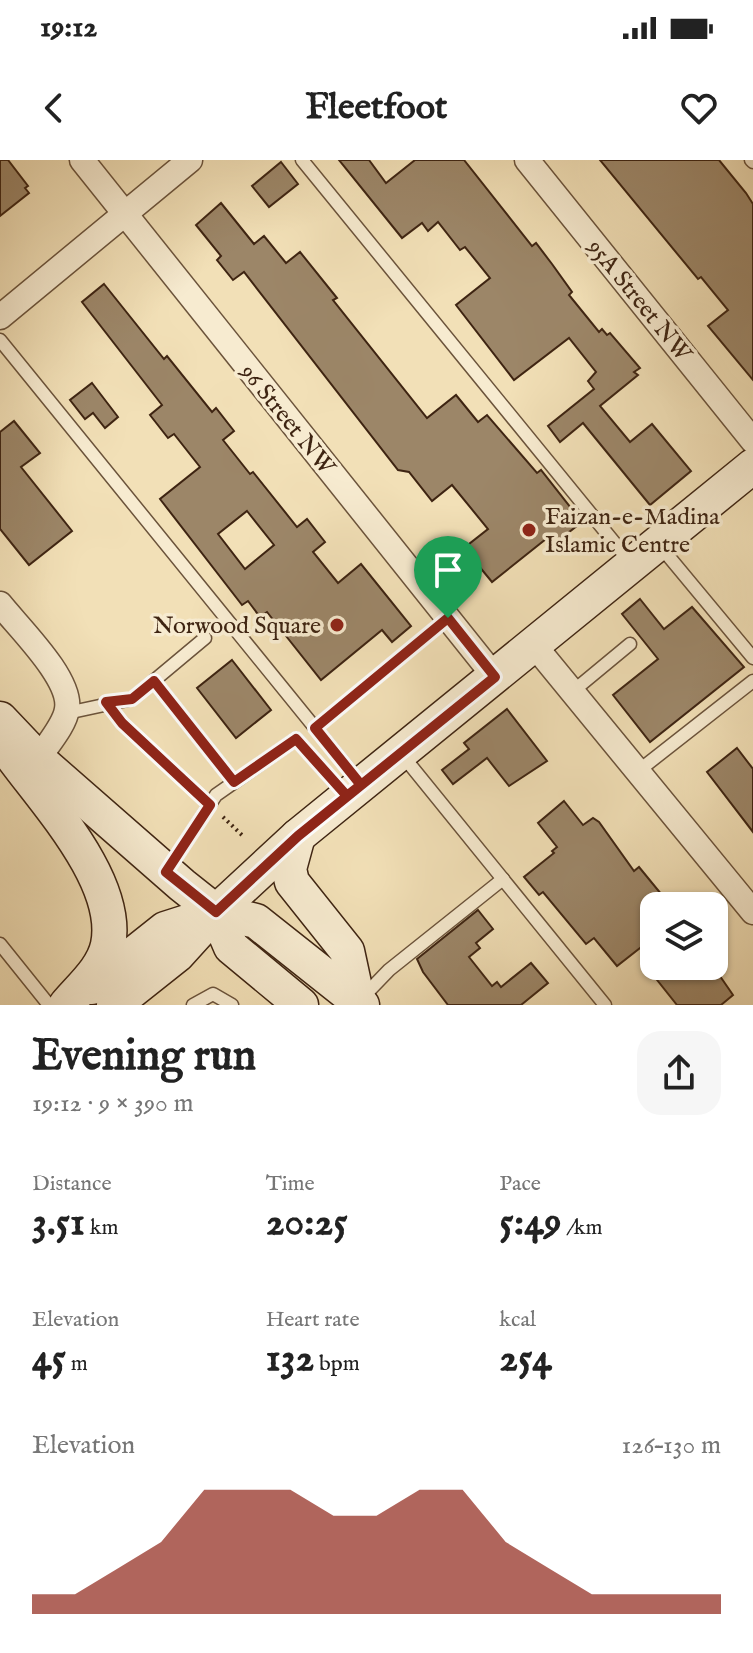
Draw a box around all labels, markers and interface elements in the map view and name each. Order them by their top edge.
text: 19:12 [40,9,97,47]
text: Fleetfoot [306,85,447,131]
icon: back [32,86,76,130]
icon: heart [677,86,721,130]
street label: 95A Street NW [579,232,699,370]
street label: 96 Street NW [232,357,342,483]
place label: Faizan-e-Madina Islamic Centre [545,502,720,561]
marker: Faizan-e-Madina Islamic Centre [520,521,538,539]
pin [414,536,482,618]
icon: arrive [426,548,470,592]
place label: Norwood Square [153,611,321,642]
marker: Norwood Square [328,616,346,634]
map controls [640,892,728,980]
button: layers [640,892,728,980]
text: Evening run [32,1029,256,1085]
button: share [637,1031,721,1115]
text: 19:12 · 9 × 390 m [32,1087,194,1120]
text: Distance [32,1170,112,1198]
text: Time [266,1170,315,1198]
text: Pace [499,1170,541,1198]
text: 3.51 [32,1198,85,1249]
text: 20:25 [266,1198,348,1249]
text: 5:49 [499,1198,561,1249]
text: km [85,1214,119,1242]
text: /km [561,1214,603,1242]
text: Elevation [32,1306,119,1334]
text: Heart rate [266,1306,360,1334]
text: kcal [499,1306,536,1334]
text: 45 [32,1334,66,1385]
text: 132 [266,1334,314,1385]
text: 254 [499,1334,552,1385]
text: m [66,1350,88,1378]
text: bpm [314,1350,360,1378]
text: Elevation [32,1429,135,1462]
text: 126–130 m [622,1429,721,1462]

